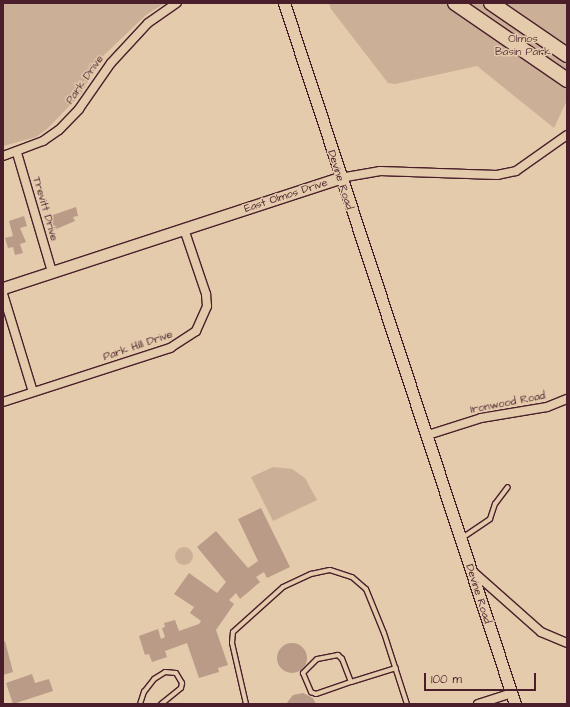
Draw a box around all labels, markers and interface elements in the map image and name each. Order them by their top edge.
park label: Olmos Basin Park [495,33,551,59]
street label: Park Drive [63,53,107,107]
street label: Devine Road [324,149,356,211]
street label: Trevitt Drive [30,175,60,243]
street label: East Olmos Drive [243,176,329,216]
street label: Park Hill Drive [102,328,174,364]
street label: Ironwood Road [469,389,547,417]
street label: Devine Road [462,563,494,625]
scale bar [426,665,538,691]
text: 100 m [431,671,462,688]

